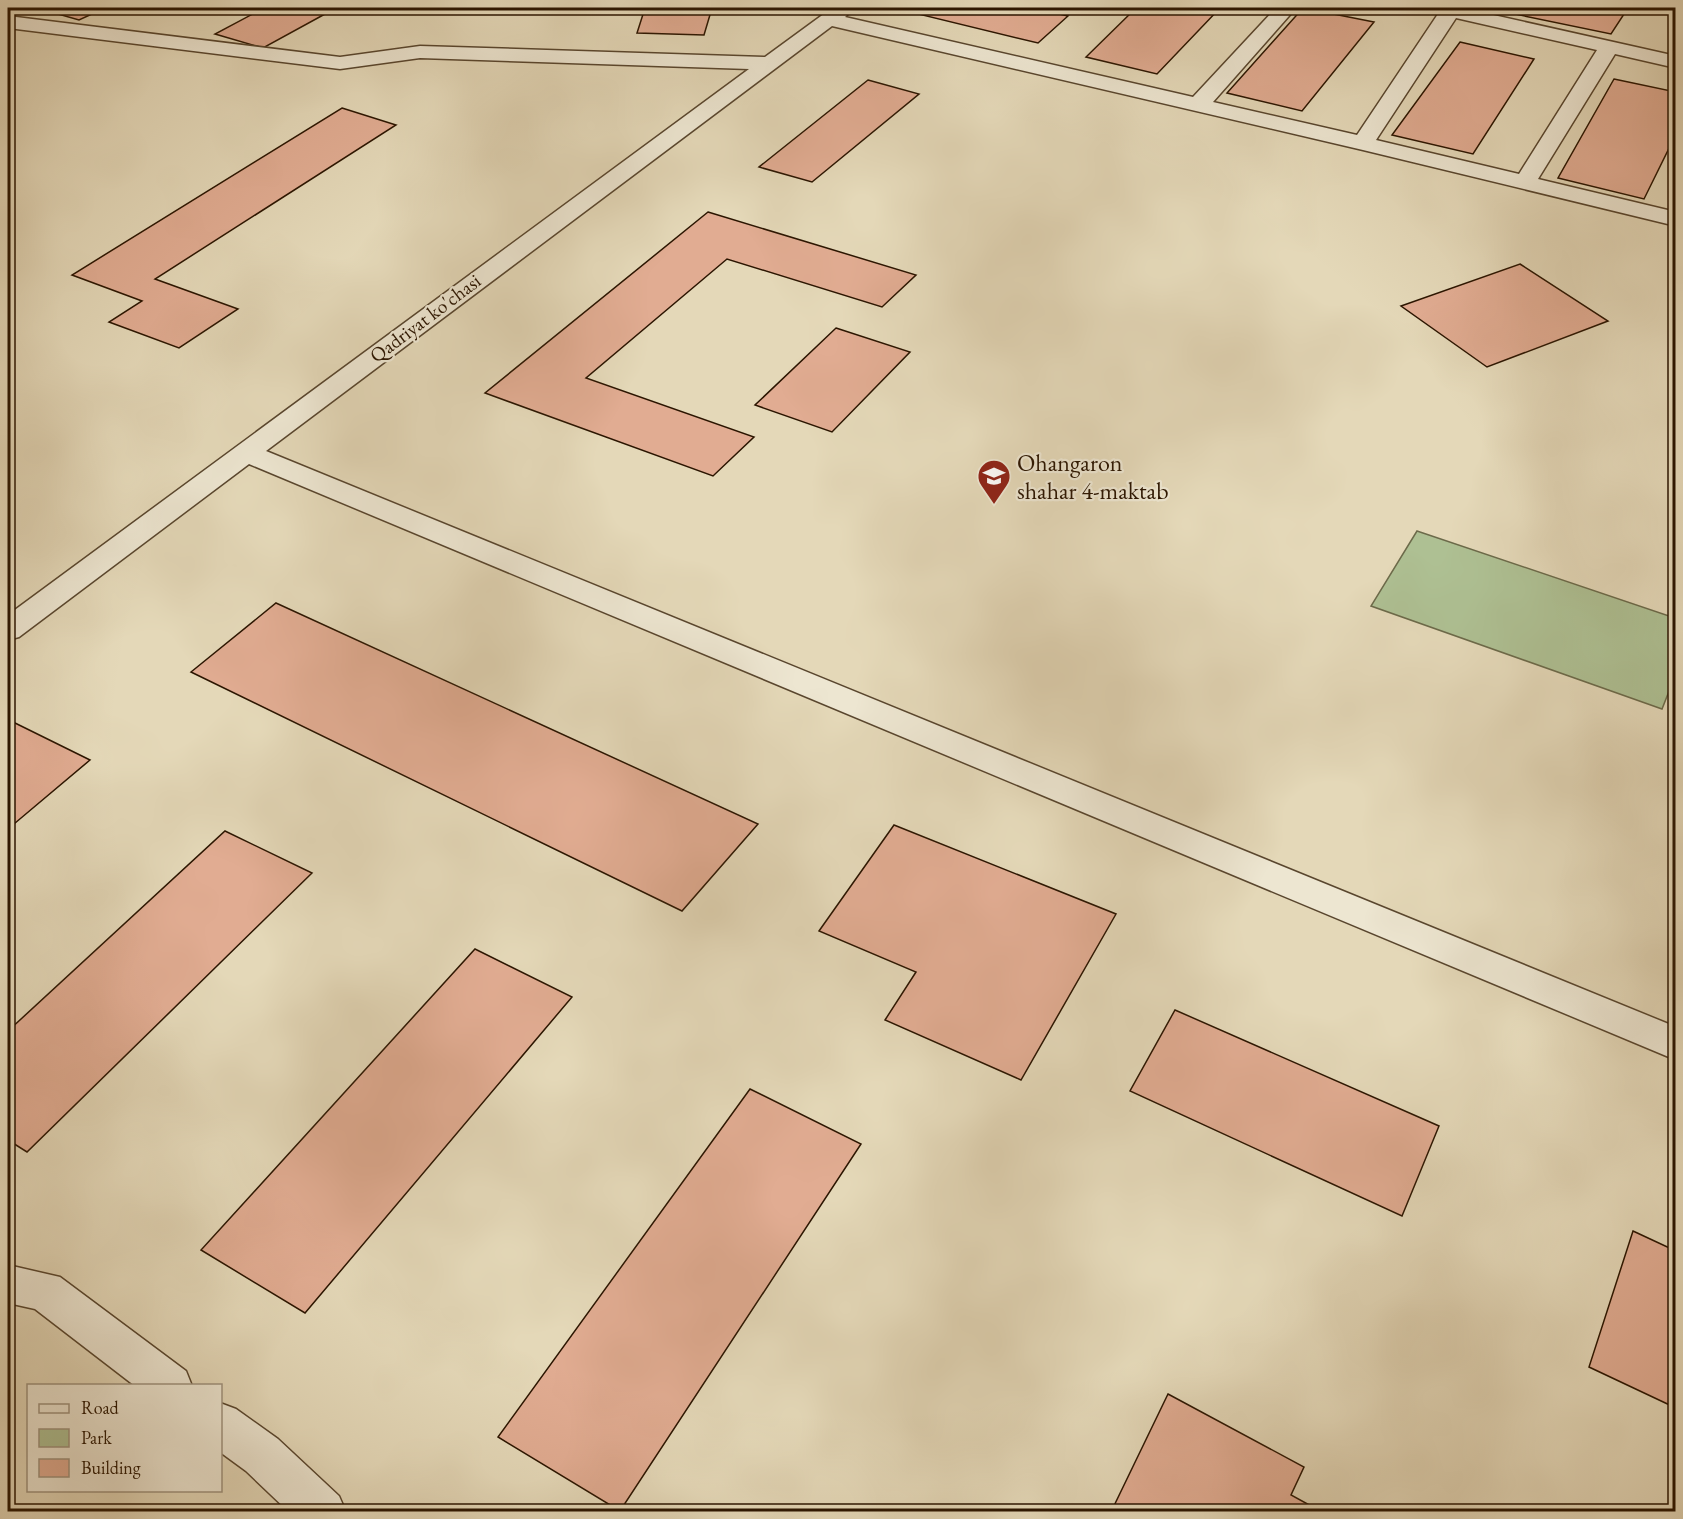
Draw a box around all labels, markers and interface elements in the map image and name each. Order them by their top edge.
street label: Qadriyat ko'chasi [364,268,486,368]
place label: Ohangaron shahar 4-maktab [1017,447,1169,506]
school or university icon: Ohangaron shahar 4-maktab [976,458,1012,505]
legend [27,1384,222,1492]
text: Road [81,1396,120,1419]
text: Park [81,1426,112,1449]
text: Building [81,1456,141,1479]

